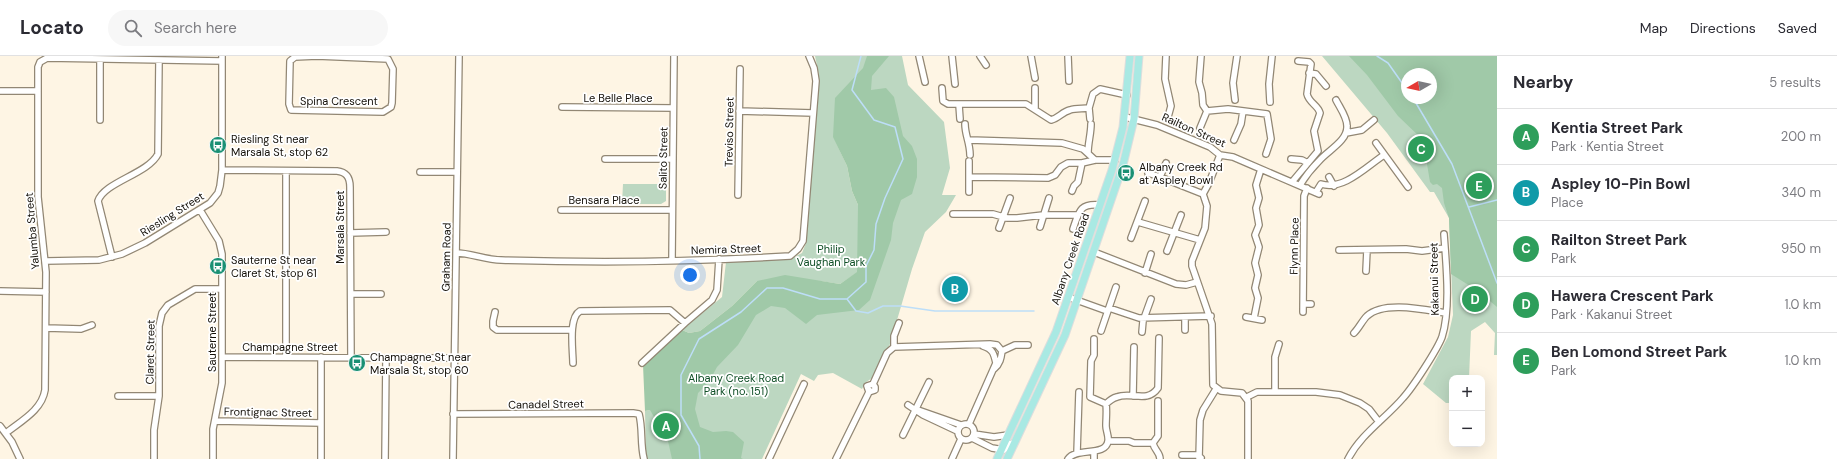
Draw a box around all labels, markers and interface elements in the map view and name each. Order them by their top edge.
search box [108,10,388,46]
text: Locato [20,15,84,40]
icon: search [122,17,144,39]
text: Search here [154,18,237,38]
text: Map [1640,19,1668,37]
text: Directions [1690,19,1756,37]
text: Saved [1778,19,1817,37]
north arrow [1401,68,1437,104]
text: Nearby [1513,71,1573,93]
text: 5 results [1769,74,1821,91]
street label: Le Belle Place [583,91,653,105]
street label: Spina Crescent [300,94,378,108]
street label: Treviso Street [721,97,737,167]
street label: Railton Street [1160,110,1228,150]
text: Kentia Street Park [1551,118,1683,138]
street label: Salito Street [655,127,671,189]
text: A [1521,128,1531,145]
text: 200 m [1781,128,1821,145]
place label: Riesling St near Marsala St, stop 62 [231,132,328,159]
pin: C [1408,134,1434,164]
bus stop icon: Riesling St near Marsala St, stop 62 [208,135,228,155]
text: Park · Kentia Street [1551,138,1664,155]
place label: Albany Creek Rd at Aspley Bowl [1139,160,1223,187]
bus stop icon: Albany Creek Rd at Aspley Bowl [1116,163,1136,183]
pin: E [1466,171,1492,201]
text: Aspley 10-Pin Bowl [1551,174,1690,194]
text: B [1522,184,1530,201]
text: 340 m [1781,184,1821,201]
street label: Riesling Street [138,189,206,239]
street label: Marsala Street [333,190,347,264]
street label: Yalumba Street [22,192,42,270]
street label: Bensara Place [568,193,640,207]
text: Place [1551,194,1583,211]
street label: Albany Creek Road [1048,211,1092,307]
street label: Flynn Place [1287,217,1301,275]
street label: Graham Road [438,222,454,292]
text: Railton Street Park [1551,230,1687,250]
text: C [1521,240,1531,257]
text: 950 m [1781,240,1821,257]
street label: Nemira Street [691,241,761,257]
park label: Philip Vaughan Park [797,242,866,269]
street label: Kakanui Street [1426,242,1442,316]
text: Park [1551,250,1577,267]
place label: Sauterne St near Claret St, stop 61 [231,253,317,280]
bus stop icon: Sauterne St near Claret St, stop 61 [208,256,228,276]
your location [680,265,700,285]
pin: B [942,274,968,304]
pin: D [1462,284,1488,314]
text: Hawera Crescent Park [1551,286,1714,306]
street label: Sauterne Street [205,292,219,372]
text: D [1521,296,1531,313]
text: 1.0 km [1784,296,1821,313]
text: Park · Kakanui Street [1551,306,1672,323]
street label: Claret Street [142,320,158,384]
street label: Champagne Street [242,340,338,354]
text: Ben Lomond Street Park [1551,342,1727,362]
place label: Champagne St near Marsala St, stop 60 [370,350,471,377]
text: E [1522,352,1530,369]
text: 1.0 km [1784,352,1821,369]
bus stop icon: Champagne St near Marsala St, stop 60 [347,353,367,373]
text: Park [1551,362,1577,379]
park label: Albany Creek Road Park (no. 151) [688,371,784,398]
map controls [1449,375,1485,447]
button: + [1449,375,1485,411]
street label: Canadel Street [508,396,584,412]
street label: Frontignac Street [224,404,312,420]
pin: A [653,411,679,441]
button: − [1449,411,1485,447]

